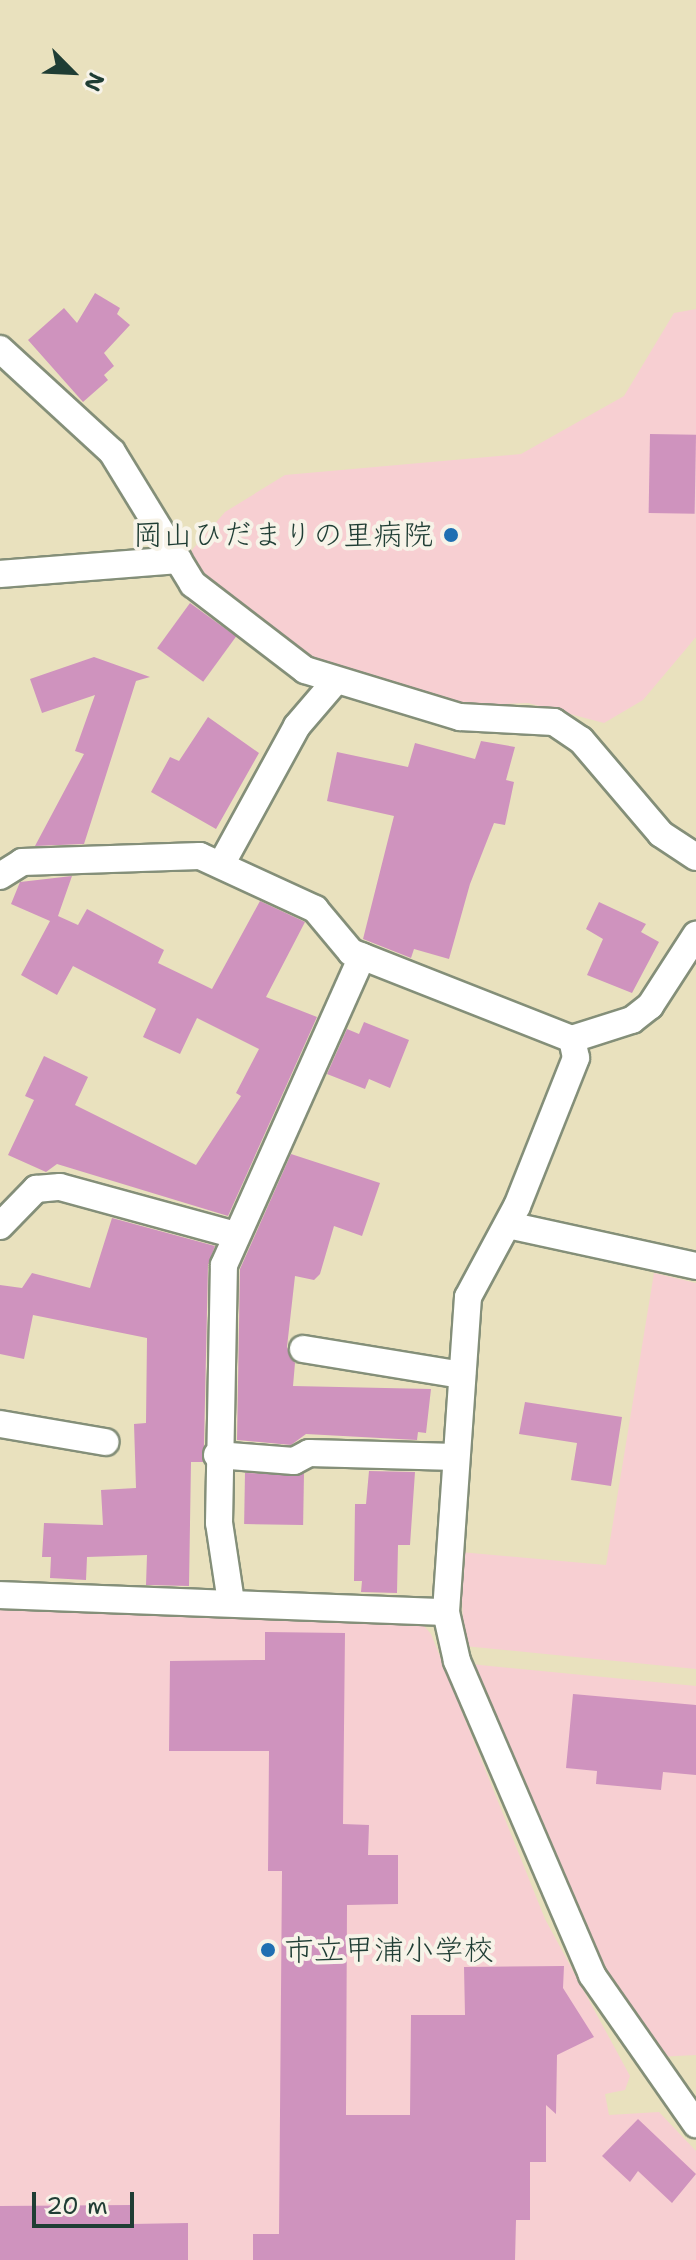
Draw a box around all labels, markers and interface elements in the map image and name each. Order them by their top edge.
north arrow [32,32,112,112]
text: N [78,68,111,96]
place label: 岡山ひだまりの里病院 [133,517,433,553]
marker: 岡山ひだまりの里病院 [440,524,462,546]
place label: 市立甲浦小学校 [284,1932,494,1968]
marker: 市立甲浦小学校 [259,1941,277,1959]
scale bar [36,2176,138,2226]
text: 20 m [46,2190,108,2222]

